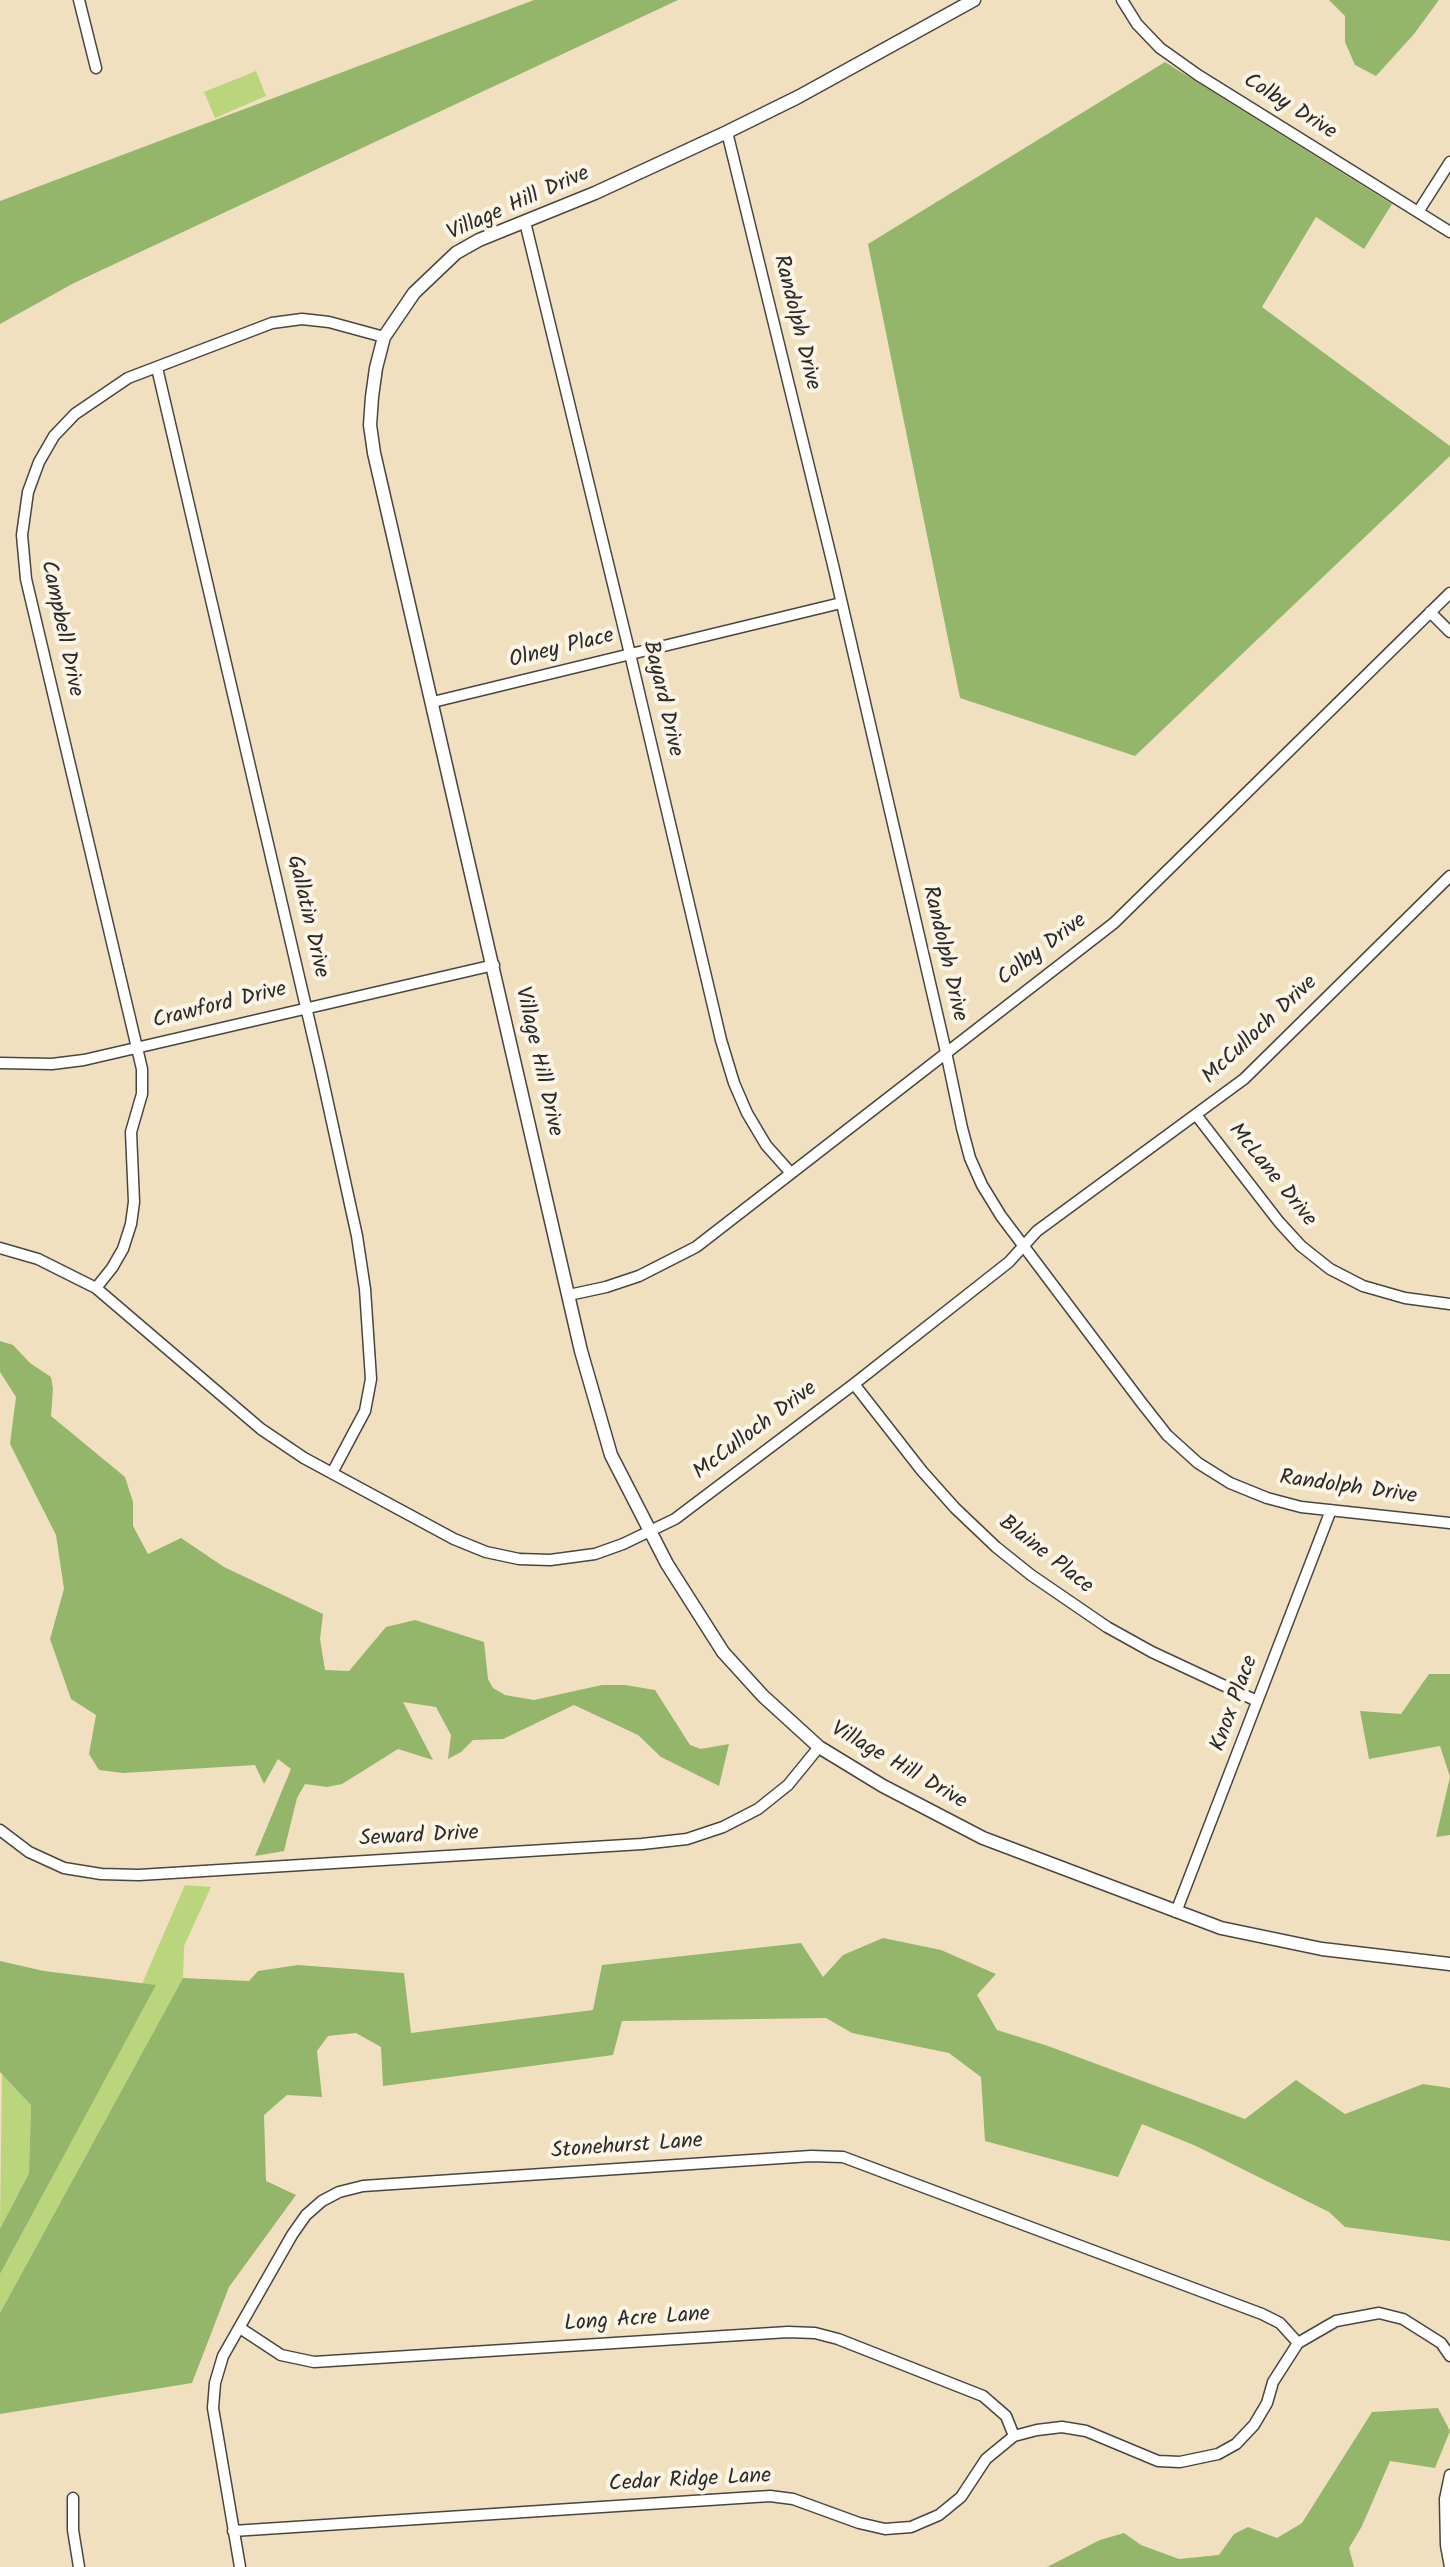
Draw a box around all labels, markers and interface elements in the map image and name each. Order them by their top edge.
street label: Colby Drive [1237,69,1341,147]
street label: Village Hill Drive [444,162,594,248]
street label: Randolph Drive [765,253,825,393]
street label: Campbell Drive [33,559,87,699]
street label: Olney Place [507,624,617,676]
street label: Bayard Drive [635,639,687,759]
street label: Gallatin Drive [279,853,333,981]
street label: Randolph Drive [915,884,971,1024]
street label: Colby Drive [993,909,1093,993]
street label: McCulloch Drive [1198,971,1324,1091]
street label: Crawford Drive [150,978,290,1036]
street label: Village Hill Drive [507,985,567,1139]
street label: McLane Drive [1221,1119,1321,1233]
street label: McCulloch Drive [689,1377,823,1487]
street label: Randolph Drive [1278,1466,1418,1512]
street label: Blaine Place [992,1511,1098,1601]
street label: Knox Place [1206,1652,1266,1756]
street label: Village Hill Drive [825,1717,971,1817]
street label: Seward Drive [359,1822,479,1854]
street label: Stonehurst Lane [550,2130,704,2166]
street label: Long Acre Lane [563,2303,711,2339]
street label: Cedar Ridge Lane [608,2465,772,2499]

